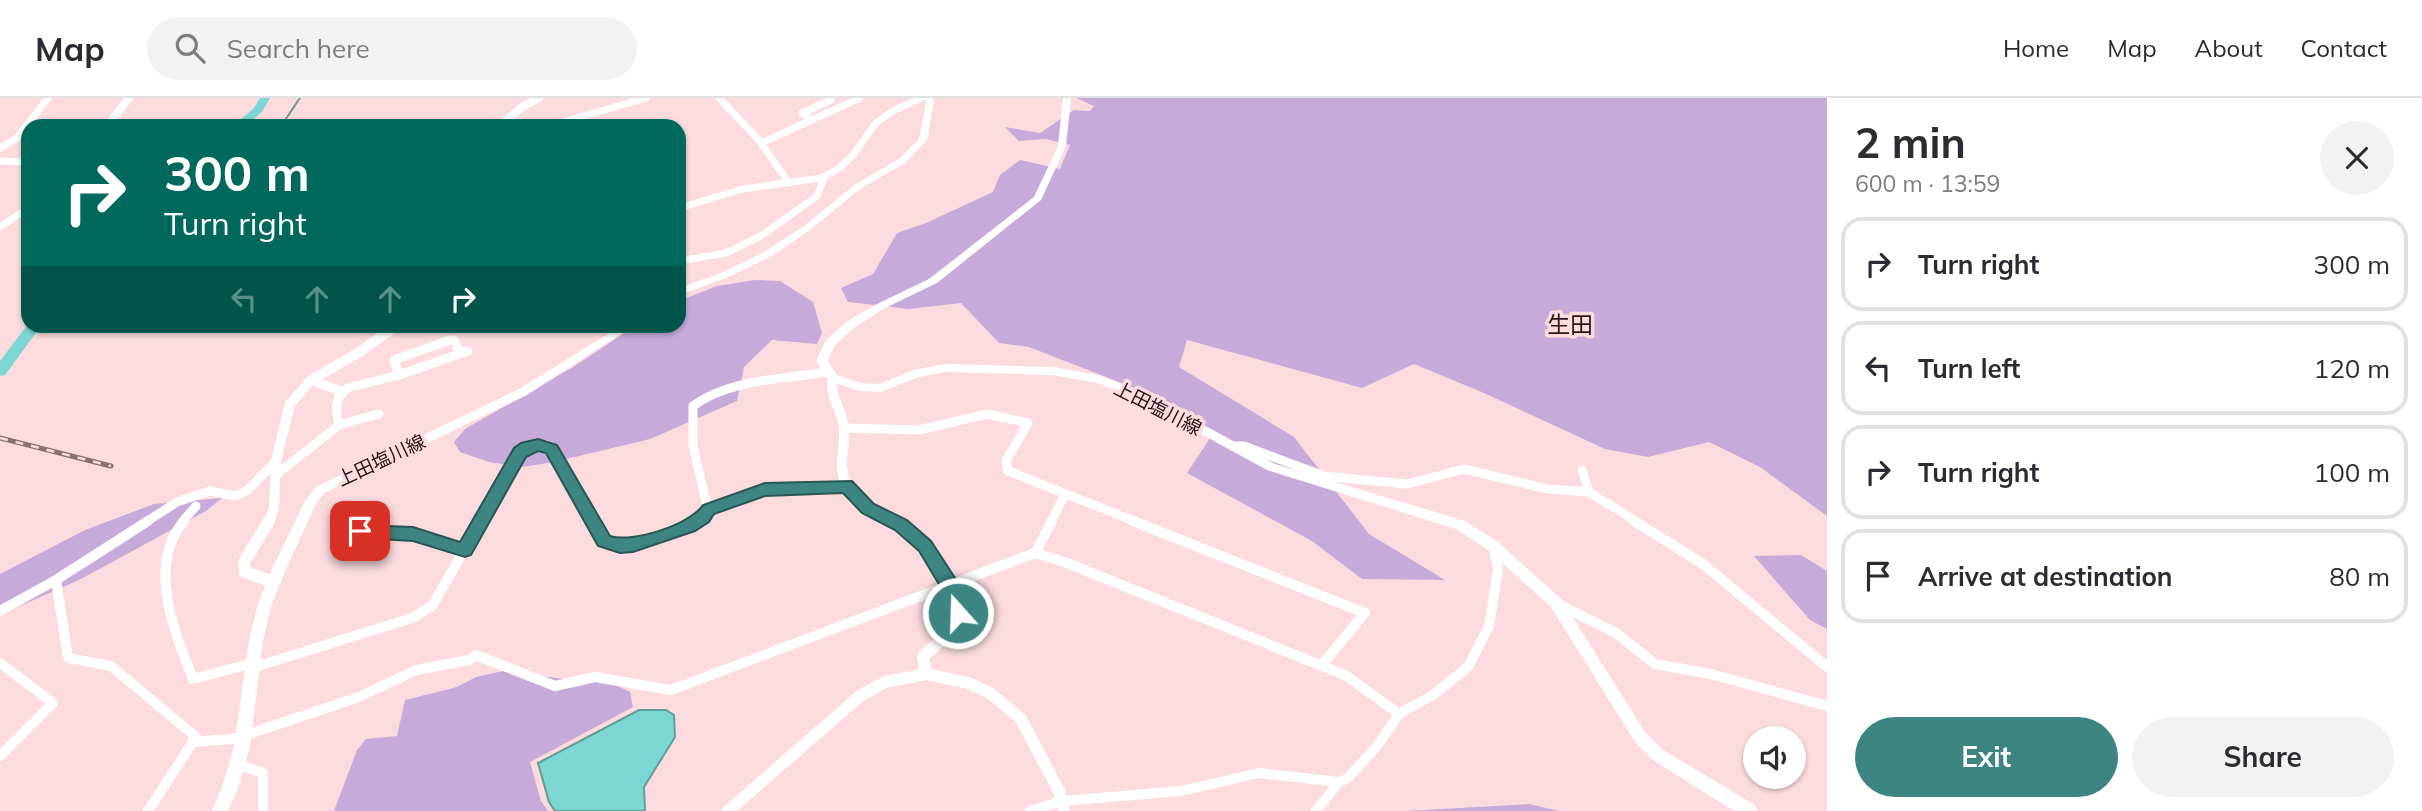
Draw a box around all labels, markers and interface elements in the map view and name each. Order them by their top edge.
search box [147,17,637,80]
text: Map [35,28,105,69]
icon: search [171,29,209,67]
text: Search here [227,32,370,65]
text: Home [2003,33,2069,63]
text: Map [2107,33,2157,63]
text: About [2195,33,2263,63]
text: Contact [2301,33,2387,63]
text: 2 min [1855,116,1966,169]
button: close [2320,121,2394,195]
text: 300 m [164,142,310,203]
icon: right [49,147,140,238]
text: 600 m · 13:59 [1855,169,2000,198]
text: Turn right [164,203,307,243]
icon: right [1859,245,1897,283]
text: Turn right [1918,248,2039,281]
text: 300 m [2314,248,2390,281]
icon: left [225,280,263,318]
icon: ahead [298,280,336,318]
icon: ahead [371,280,409,318]
icon: right [444,280,482,318]
district label: 生田 [1547,310,1593,339]
icon: left [1859,349,1897,387]
text: Turn left [1918,352,2020,385]
text: 120 m [2314,352,2390,385]
street label: 上田塩川線 [1110,376,1206,440]
street label: 上田塩川線 [333,429,429,491]
icon: right [1859,453,1897,491]
text: Turn right [1918,456,2039,489]
text: 100 m [2314,456,2390,489]
pin [330,501,390,561]
icon: arrive [341,512,379,550]
icon: arrive [1859,557,1897,595]
text: Arrive at destination [1918,560,2173,593]
text: 80 m [2329,560,2390,593]
position arrow [921,576,995,650]
button: Exit [1855,717,2118,797]
button: Share [2132,717,2394,797]
map controls [1743,726,1806,789]
button: sound [1743,726,1806,789]

